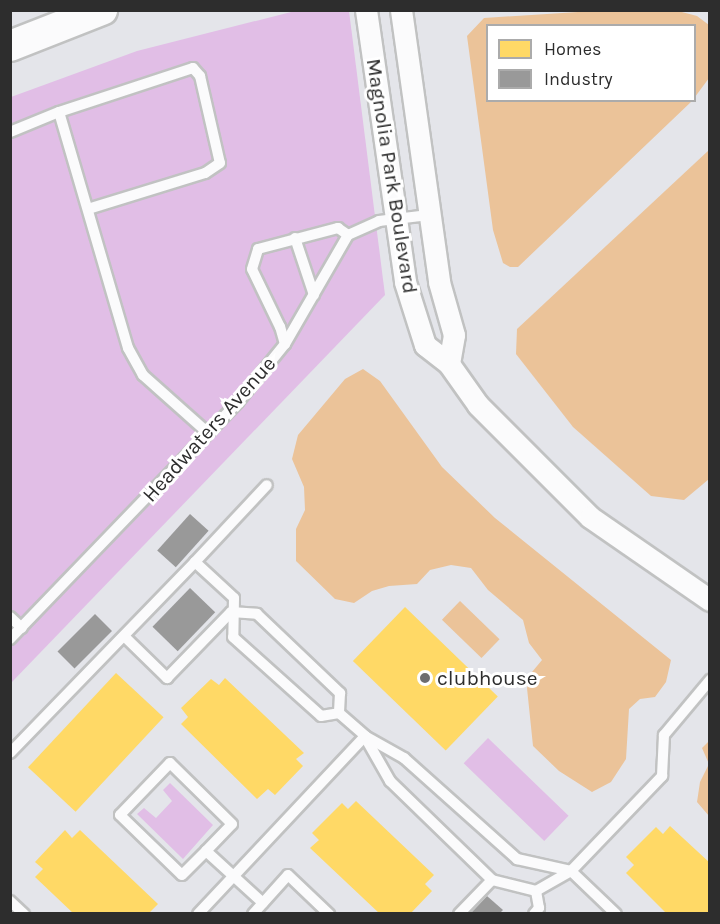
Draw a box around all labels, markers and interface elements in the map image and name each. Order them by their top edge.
legend [486,24,696,102]
text: Homes [544,38,601,60]
street label: Magnolia Park Boulevard [361,57,423,295]
text: Industry [544,68,613,90]
street label: Headwaters Avenue [137,351,281,507]
place label: clubhouse [437,665,538,691]
marker: clubhouse [418,671,432,685]

